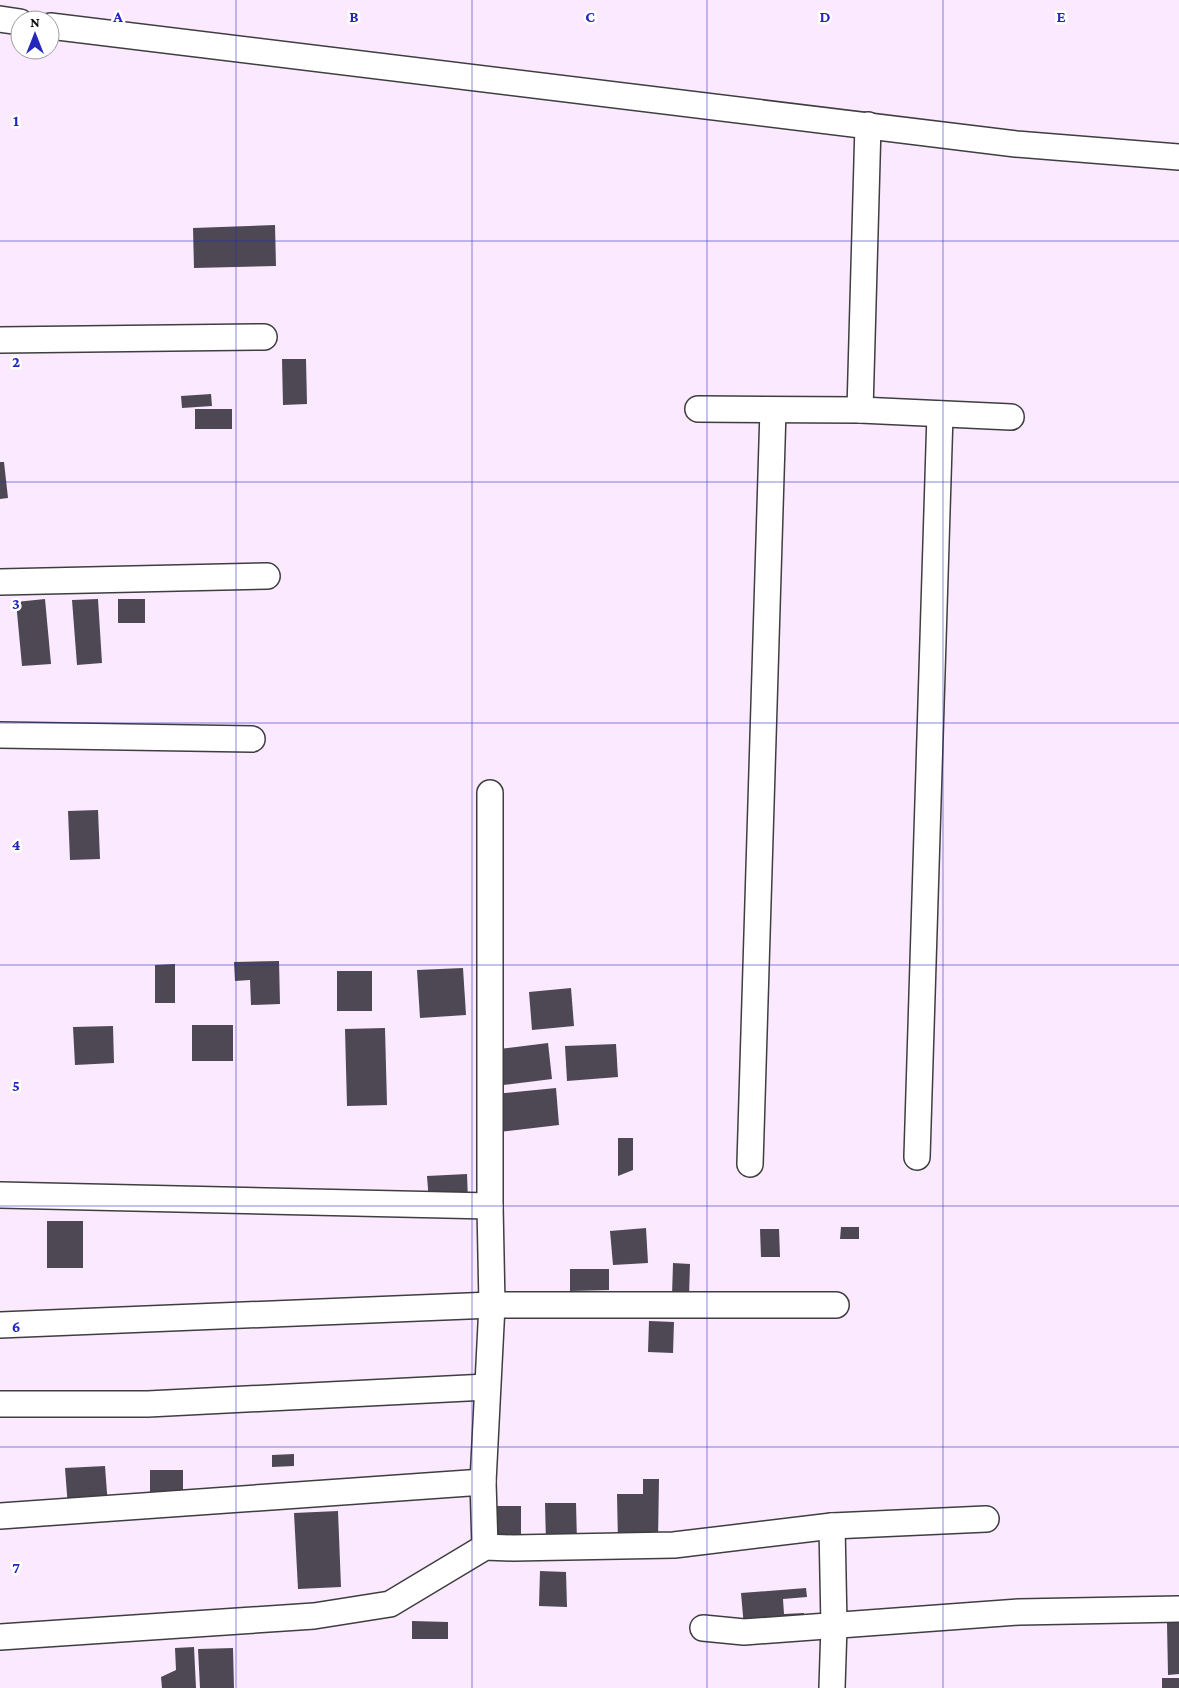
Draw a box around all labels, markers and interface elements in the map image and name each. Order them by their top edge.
text: A [112,8,123,25]
text: B [349,8,359,25]
text: C [585,8,595,25]
text: D [819,8,831,25]
text: E [1056,8,1066,25]
north arrow [10,10,60,60]
text: N [30,14,40,30]
text: 1 [13,112,19,129]
text: 2 [12,353,20,370]
text: 3 [12,595,20,612]
text: 4 [12,836,21,853]
text: 5 [12,1077,20,1094]
text: 6 [12,1318,20,1335]
text: 7 [12,1559,20,1576]

